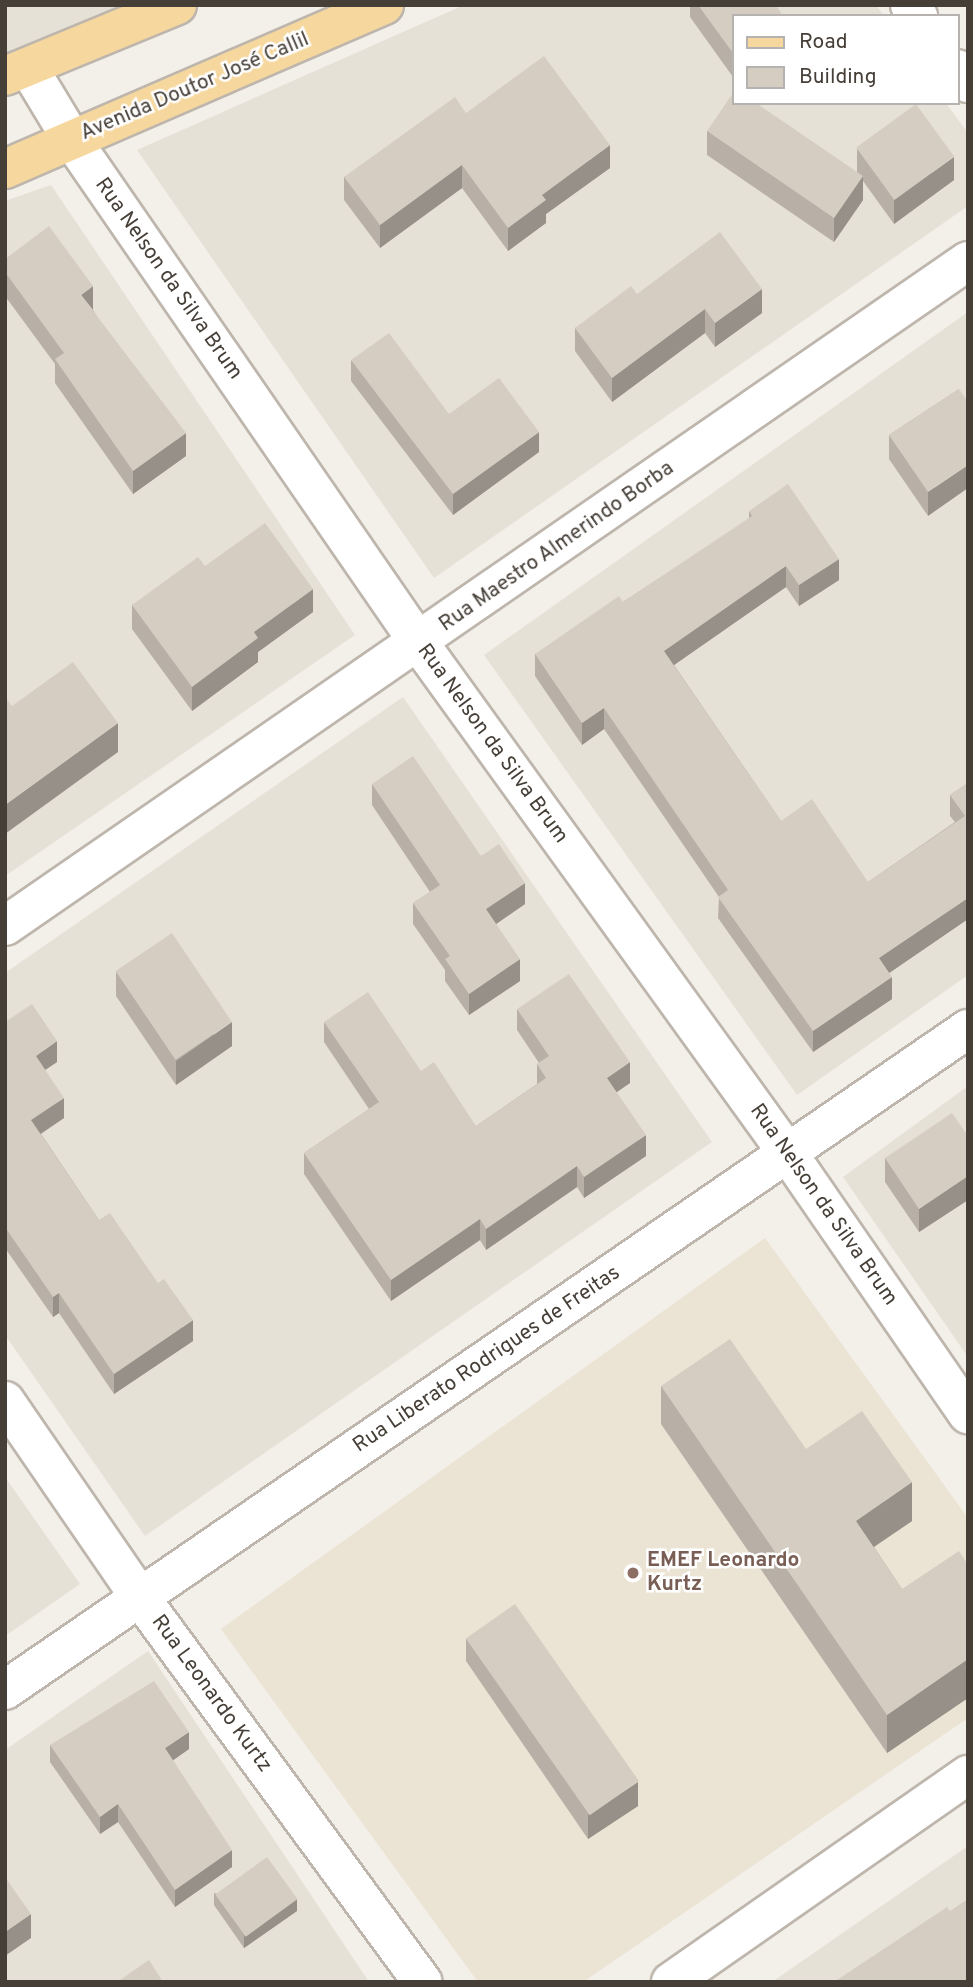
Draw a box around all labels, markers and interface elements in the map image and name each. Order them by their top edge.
legend [732,14,959,105]
street label: Avenida Doutor José Callil [77,27,313,147]
text: Road [799,29,848,56]
text: Building [799,64,877,91]
street label: Rua Nelson da Silva Brum [89,173,247,385]
street label: Rua Maestro Almerindo Borba [434,456,680,638]
street label: Rua Nelson da Silva Brum [411,639,573,849]
street label: Rua Nelson da Silva Brum [744,1099,902,1311]
street label: Rua Liberato Rodrigues de Freitas [349,1261,625,1459]
place label: EMEF Leonardo Kurtz [647,1548,799,1598]
marker: EMEF Leonardo Kurtz [625,1565,641,1581]
street label: Rua Leonardo Kurtz [145,1610,277,1778]

